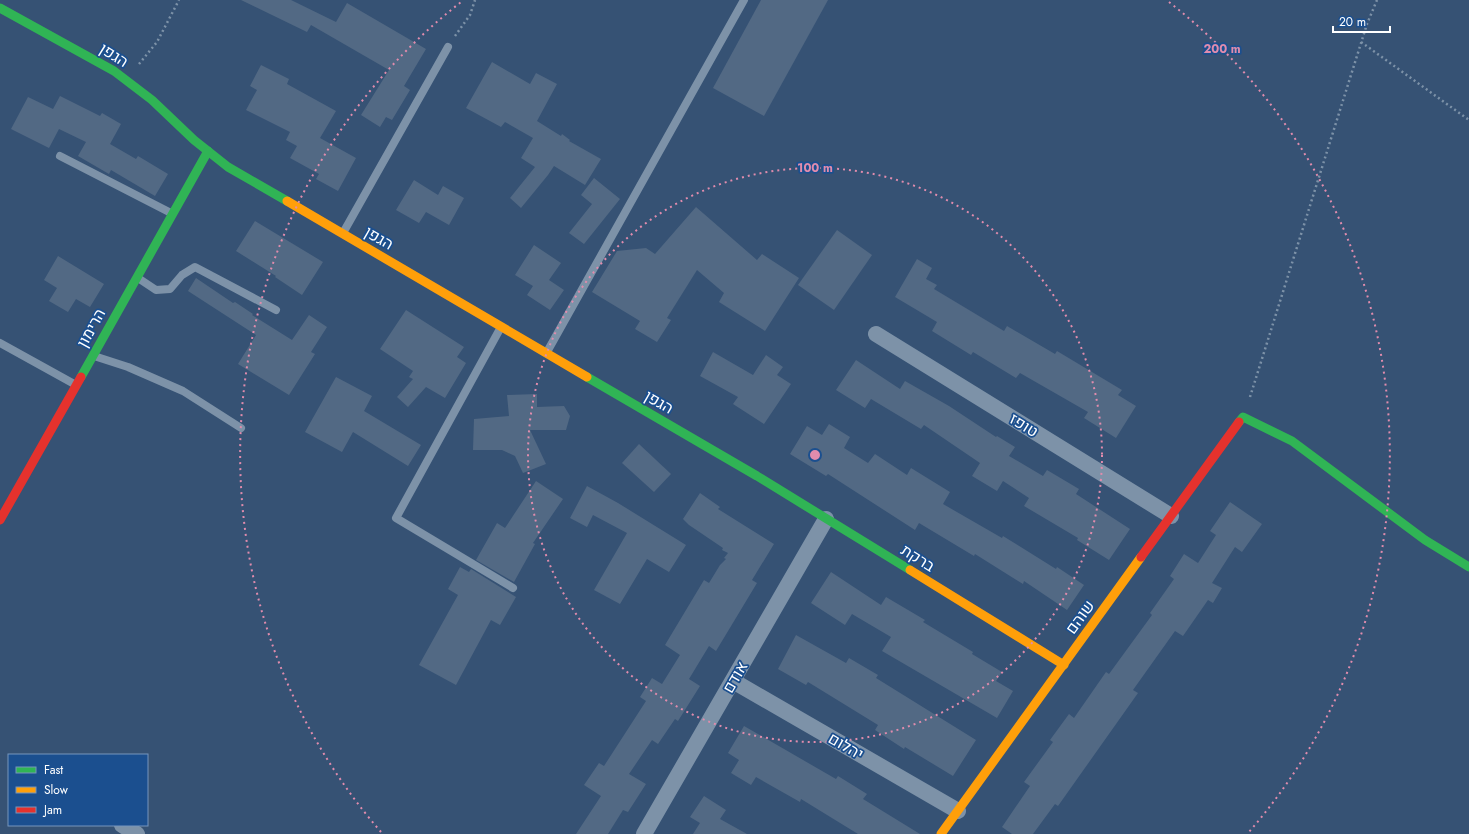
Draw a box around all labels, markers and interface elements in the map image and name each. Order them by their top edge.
scale bar [1333,8,1390,34]
text: 20 m [1339,13,1366,31]
street label: הגפן [95,37,133,73]
text: 200 m [1203,40,1241,58]
text: 100 m [797,159,833,177]
street label: הגפן [360,220,398,256]
street label: הרימון [71,304,111,352]
street label: הגפן [640,384,678,420]
street label: טופז [1005,407,1043,443]
centre of rings [808,448,822,462]
street label: ברקת [897,539,940,578]
street label: שוהם [1060,595,1100,639]
street label: אודם [717,657,753,697]
street label: יהלום [824,727,868,765]
legend [8,754,148,826]
text: Fast [44,761,63,779]
text: Slow [44,781,69,799]
text: Jam [42,801,62,819]

